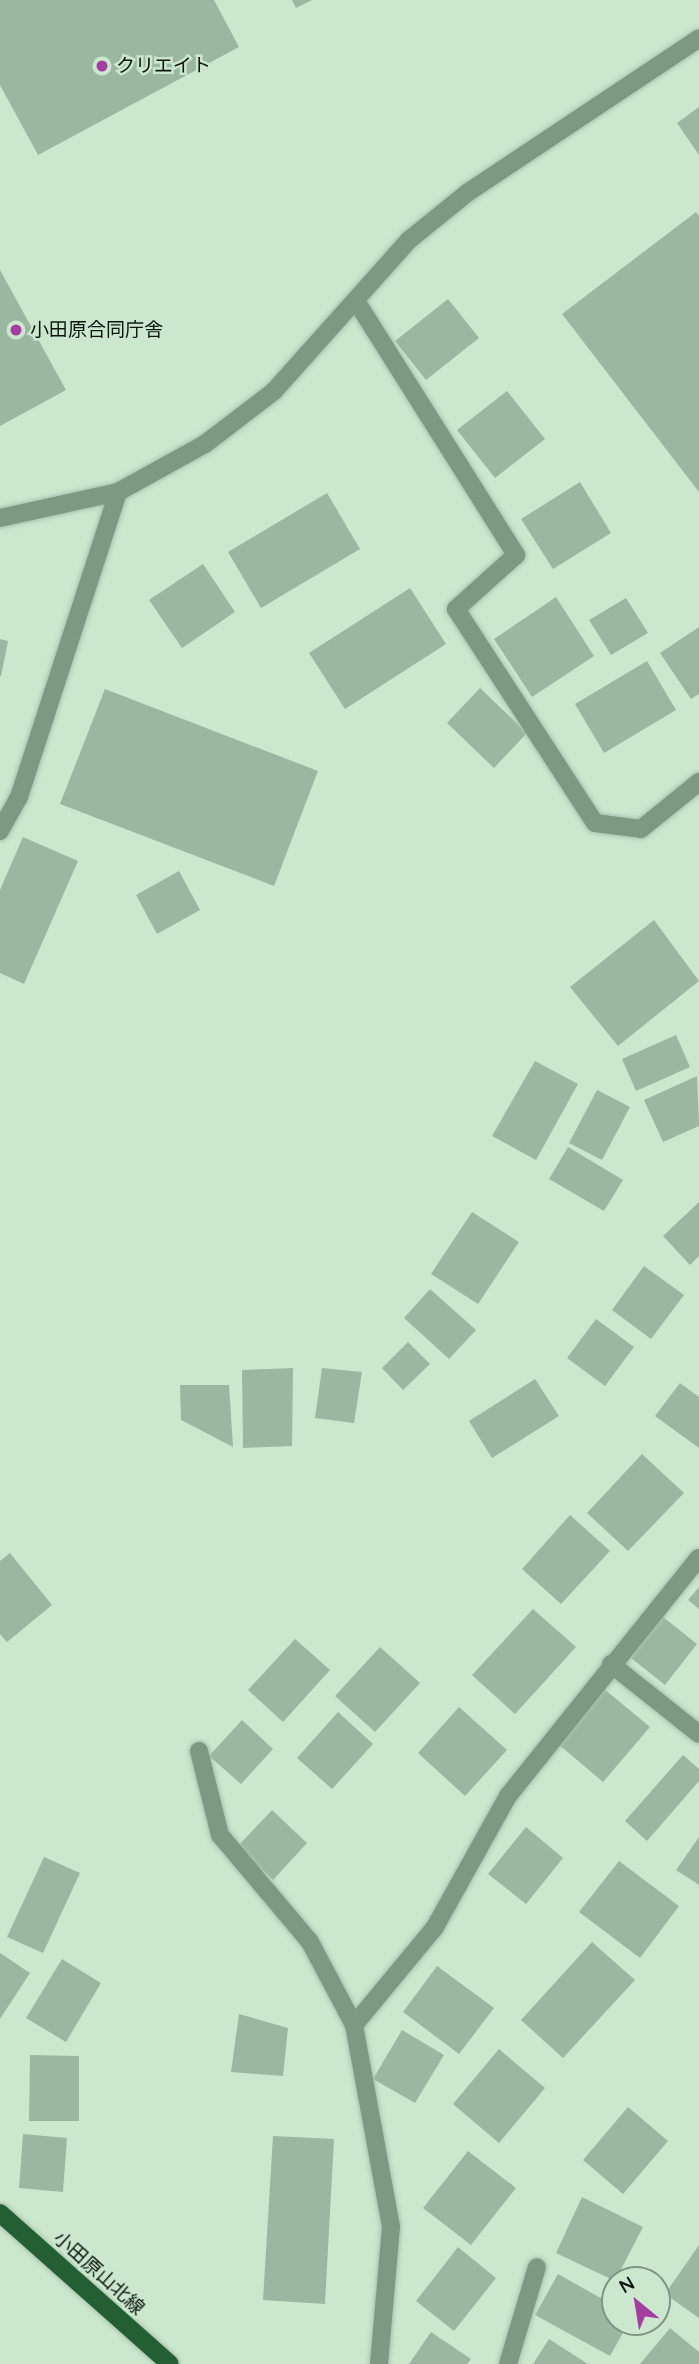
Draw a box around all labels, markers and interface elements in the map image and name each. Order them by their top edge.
place label: クリエイト [116,55,211,77]
marker: クリエイト [94,58,110,74]
place label: 小田原合同庁舎 [30,319,163,341]
marker: 小田原合同庁舎 [8,322,24,338]
street label: 小田原山北線 [49,2226,149,2320]
north arrow [601,2266,671,2336]
text: N [614,2271,639,2298]

